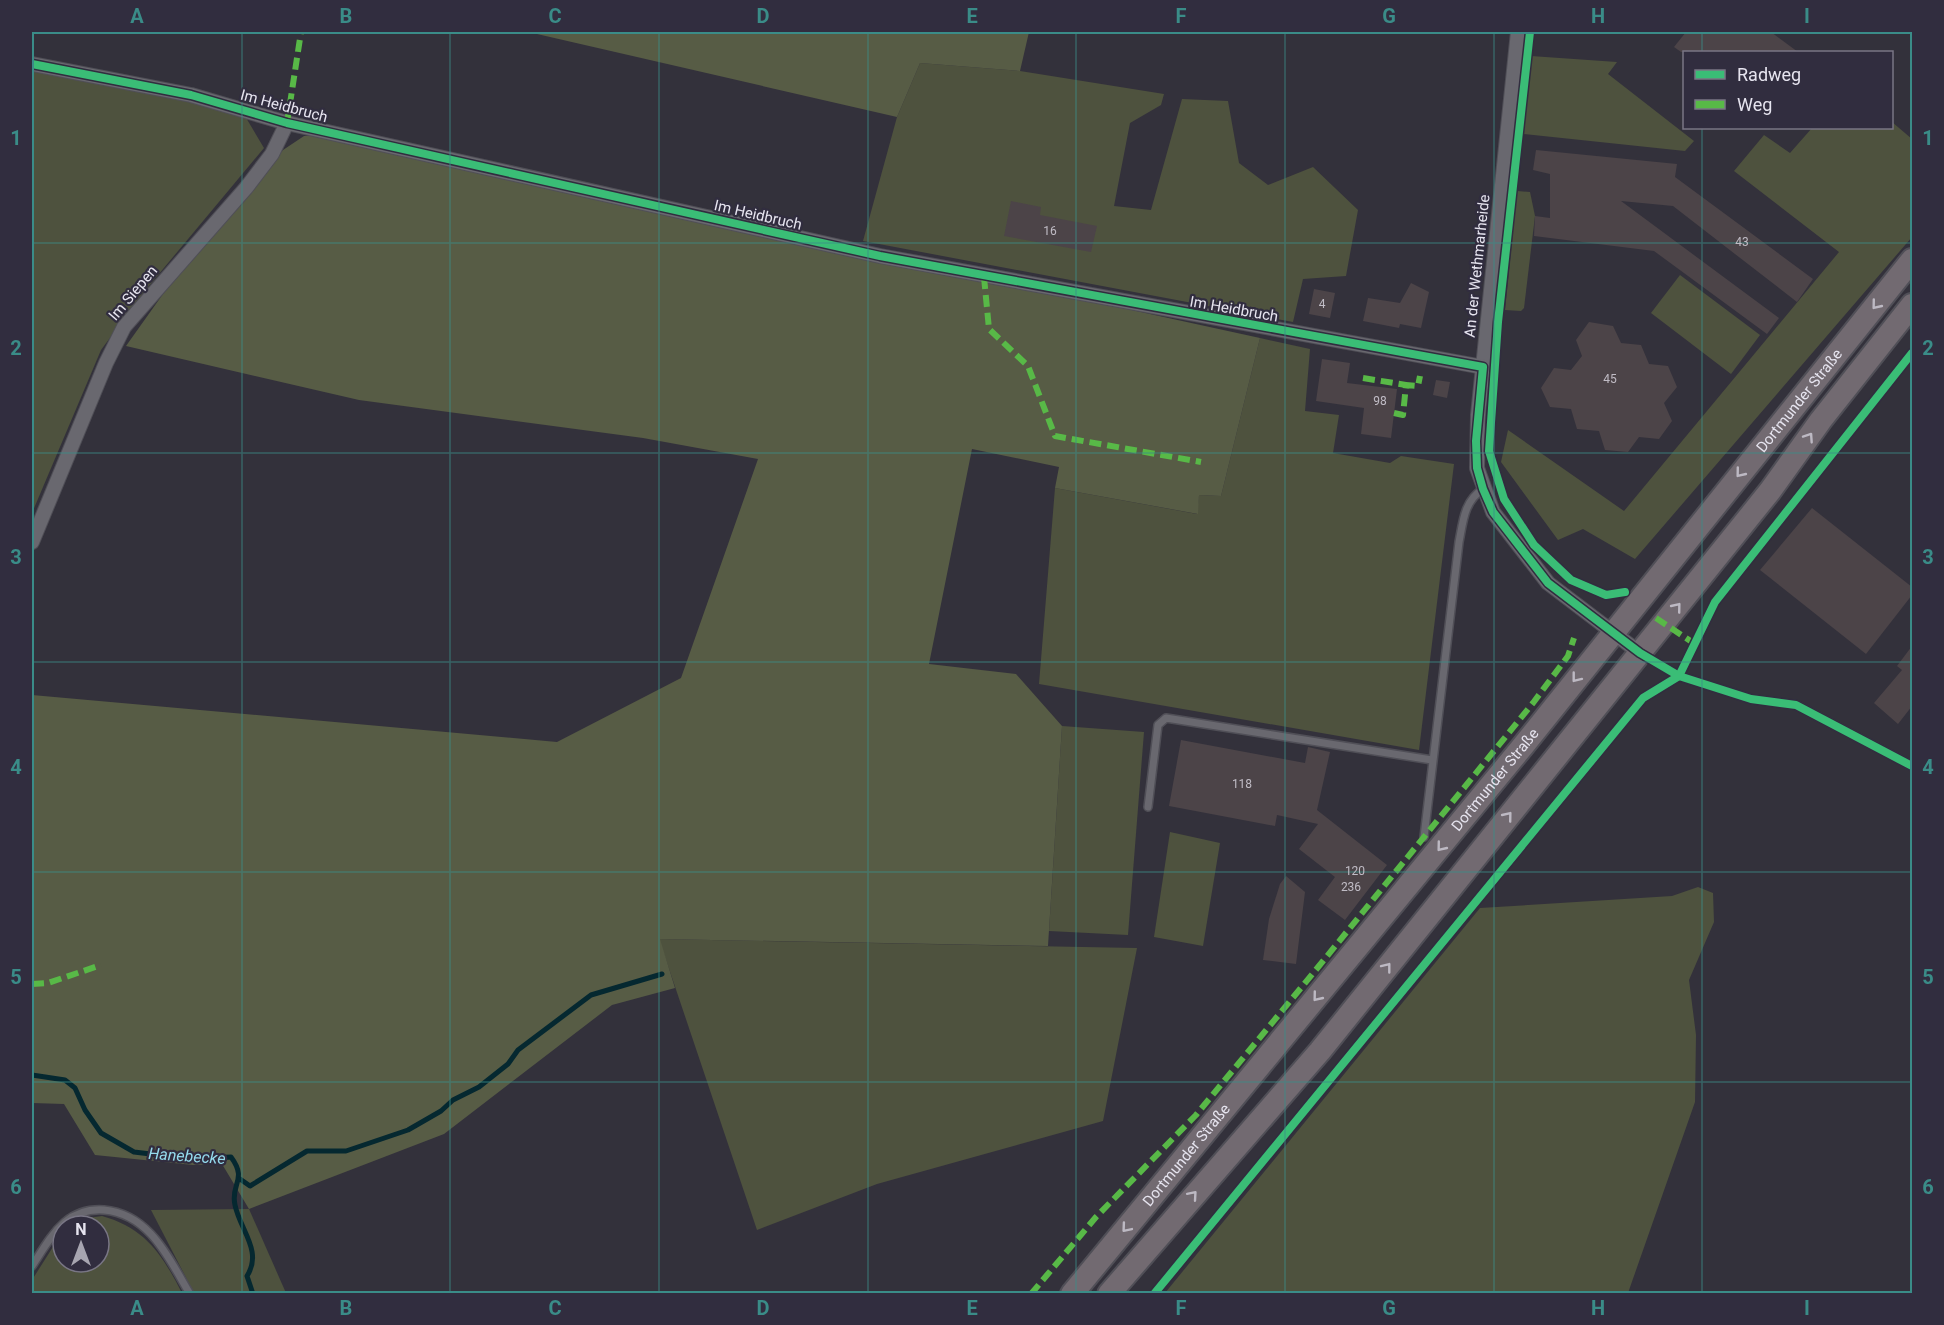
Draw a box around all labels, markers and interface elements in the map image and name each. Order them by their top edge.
text: A [130,4,144,28]
text: B [340,4,352,28]
text: C [548,4,562,28]
text: D [757,4,770,28]
text: E [966,4,978,28]
text: F [1176,4,1187,28]
text: G [1382,4,1396,28]
text: H [1591,4,1605,28]
text: I [1804,4,1810,28]
legend [1683,51,1893,129]
text: Radweg [1737,64,1801,85]
street label: Im Heidbruch [238,86,330,126]
text: Weg [1737,94,1772,115]
text: 1 [10,126,22,150]
text: 1 [1922,126,1934,150]
street label: An der Wethmarheide [1461,193,1493,338]
street label: Im Heidbruch [712,196,804,234]
house number: 16 [1043,224,1057,238]
house number: 43 [1735,235,1749,249]
street label: Im Siepen [105,262,161,324]
street label: Im Heidbruch [1188,292,1280,326]
house number: 4 [1319,297,1326,311]
one-way arrow [1872,298,1883,309]
text: 2 [10,336,22,360]
text: 2 [1922,336,1934,360]
street label: Dortmunder Straße [1753,345,1846,456]
house number: 45 [1603,372,1617,386]
house number: 98 [1373,394,1387,408]
one-way arrow [1802,433,1813,444]
one-way arrow [1737,467,1748,478]
text: 3 [10,545,22,569]
text: 3 [1922,545,1934,569]
one-way arrow [1669,603,1680,614]
one-way arrow [1573,672,1584,683]
street label: Dortmunder Straße [1448,725,1543,835]
text: 4 [10,755,22,779]
text: 4 [1922,755,1934,779]
house number: 118 [1232,777,1252,791]
one-way arrow [1501,812,1512,823]
one-way arrow [1437,840,1448,851]
house number: 120 [1345,864,1365,878]
house number: 236 [1341,880,1361,894]
one-way arrow [1379,962,1390,973]
text: 5 [10,965,22,989]
text: 5 [1922,965,1934,989]
one-way arrow [1314,991,1325,1002]
street label: Dortmunder Straße [1139,1100,1234,1210]
water label: Hanebecke [148,1144,226,1168]
text: 6 [10,1175,22,1199]
text: 6 [1922,1175,1934,1199]
one-way arrow [1186,1192,1197,1202]
north arrow [51,1214,111,1274]
text: N [75,1220,87,1239]
one-way arrow [1122,1221,1133,1232]
text: A [130,1296,144,1320]
text: B [340,1296,352,1320]
text: C [548,1296,562,1320]
text: D [757,1296,770,1320]
text: E [966,1296,978,1320]
text: F [1176,1296,1187,1320]
text: G [1382,1296,1396,1320]
text: H [1591,1296,1605,1320]
text: I [1804,1296,1810,1320]

